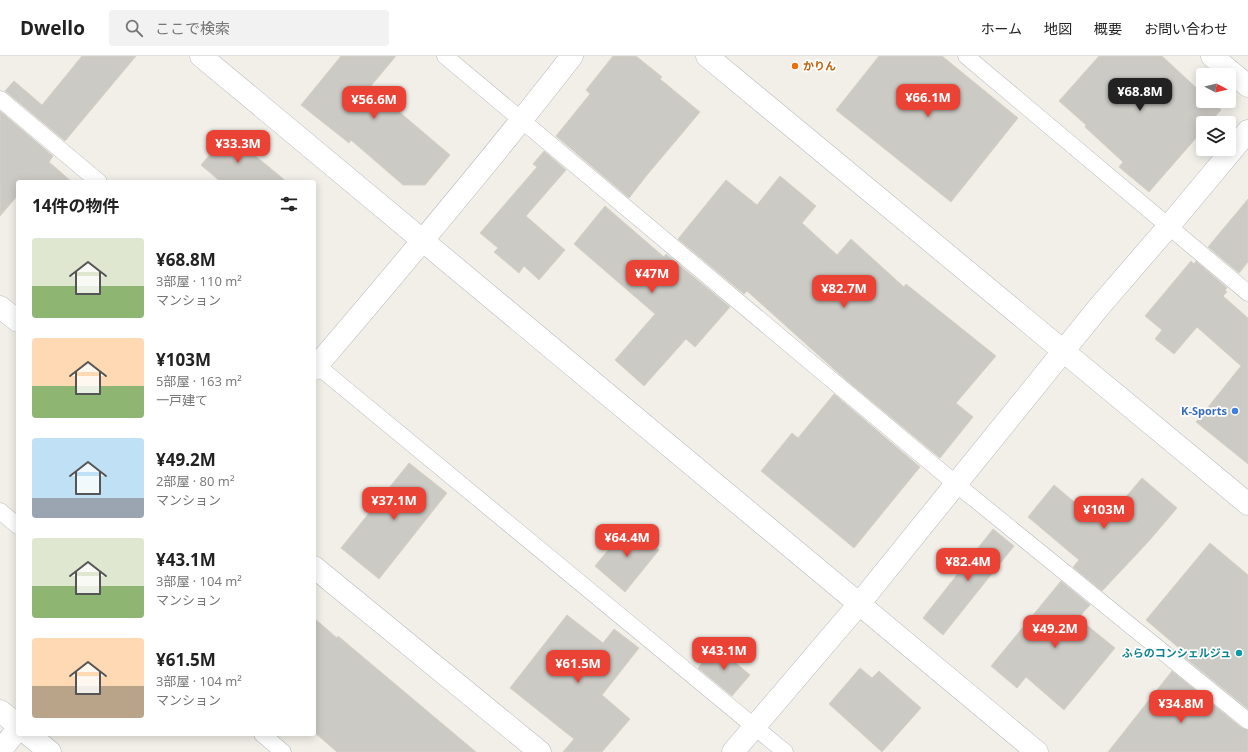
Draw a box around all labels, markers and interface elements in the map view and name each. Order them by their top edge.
search box [109,10,389,46]
text: Dwello [20,15,85,41]
icon: search [123,17,145,39]
text: ここで検索 [155,18,230,38]
text: ホーム [980,19,1022,38]
text: 地図 [1044,19,1072,38]
text: 概要 [1094,19,1122,38]
text: お問い合わせ [1144,19,1228,38]
place label: かりん [803,58,836,73]
marker: かりん [790,61,800,71]
north arrow [1196,68,1236,108]
map controls [1196,68,1236,156]
pin: ¥68.8M [1107,78,1173,112]
text: ¥68.8M [1117,82,1163,100]
pin: ¥66.1M [895,84,961,118]
pin: ¥56.6M [341,86,407,120]
text: ¥66.1M [905,88,951,106]
text: ¥56.6M [351,90,397,108]
button: layers [1196,116,1236,156]
pin: ¥33.3M [205,130,271,164]
text: ¥33.3M [215,134,261,152]
icon: filters [278,193,300,215]
text: 14件の物件 [32,194,119,217]
text: ¥68.8M [156,248,216,271]
icon: home [64,254,112,302]
pin: ¥47M [628,260,676,294]
text: ¥47M [635,264,669,282]
text: 3部屋 · 110 m² [156,272,242,290]
pin: ¥82.7M [811,275,877,309]
text: ¥82.7M [821,279,867,297]
text: マンション [156,291,221,309]
text: ¥103M [156,348,211,371]
icon: home [64,354,112,402]
text: 5部屋 · 163 m² [156,372,242,390]
text: 一戸建て [156,391,208,409]
place label: K-Sports [1181,403,1228,418]
marker: K-Sports [1230,406,1240,416]
text: ¥49.2M [156,448,216,471]
icon: home [64,454,112,502]
text: 2部屋 · 80 m² [156,472,234,490]
pin: ¥37.1M [361,487,427,521]
text: マンション [156,491,221,509]
text: ¥37.1M [371,491,417,509]
pin: ¥103M [1076,496,1132,530]
text: ¥103M [1083,500,1125,518]
pin: ¥64.4M [594,524,660,558]
text: ¥64.4M [604,528,650,546]
text: ¥43.1M [156,548,216,571]
pin: ¥82.4M [935,548,1001,582]
text: ¥82.4M [945,552,991,570]
icon: home [64,554,112,602]
text: 3部屋 · 104 m² [156,572,242,590]
text: マンション [156,591,221,609]
pin: ¥49.2M [1022,615,1088,649]
text: ¥49.2M [1032,619,1078,637]
pin: ¥43.1M [691,637,757,671]
text: ¥43.1M [701,641,747,659]
place label: ふらのコンシェルジュ [1122,645,1231,660]
text: ¥61.5M [156,648,216,671]
marker: ふらのコンシェルジュ [1234,648,1244,658]
pin: ¥61.5M [545,650,611,684]
icon: home [64,654,112,702]
text: ¥61.5M [555,654,601,672]
text: 3部屋 · 104 m² [156,672,242,690]
pin: ¥34.8M [1148,690,1214,724]
text: マンション [156,691,221,709]
text: ¥34.8M [1158,694,1204,712]

